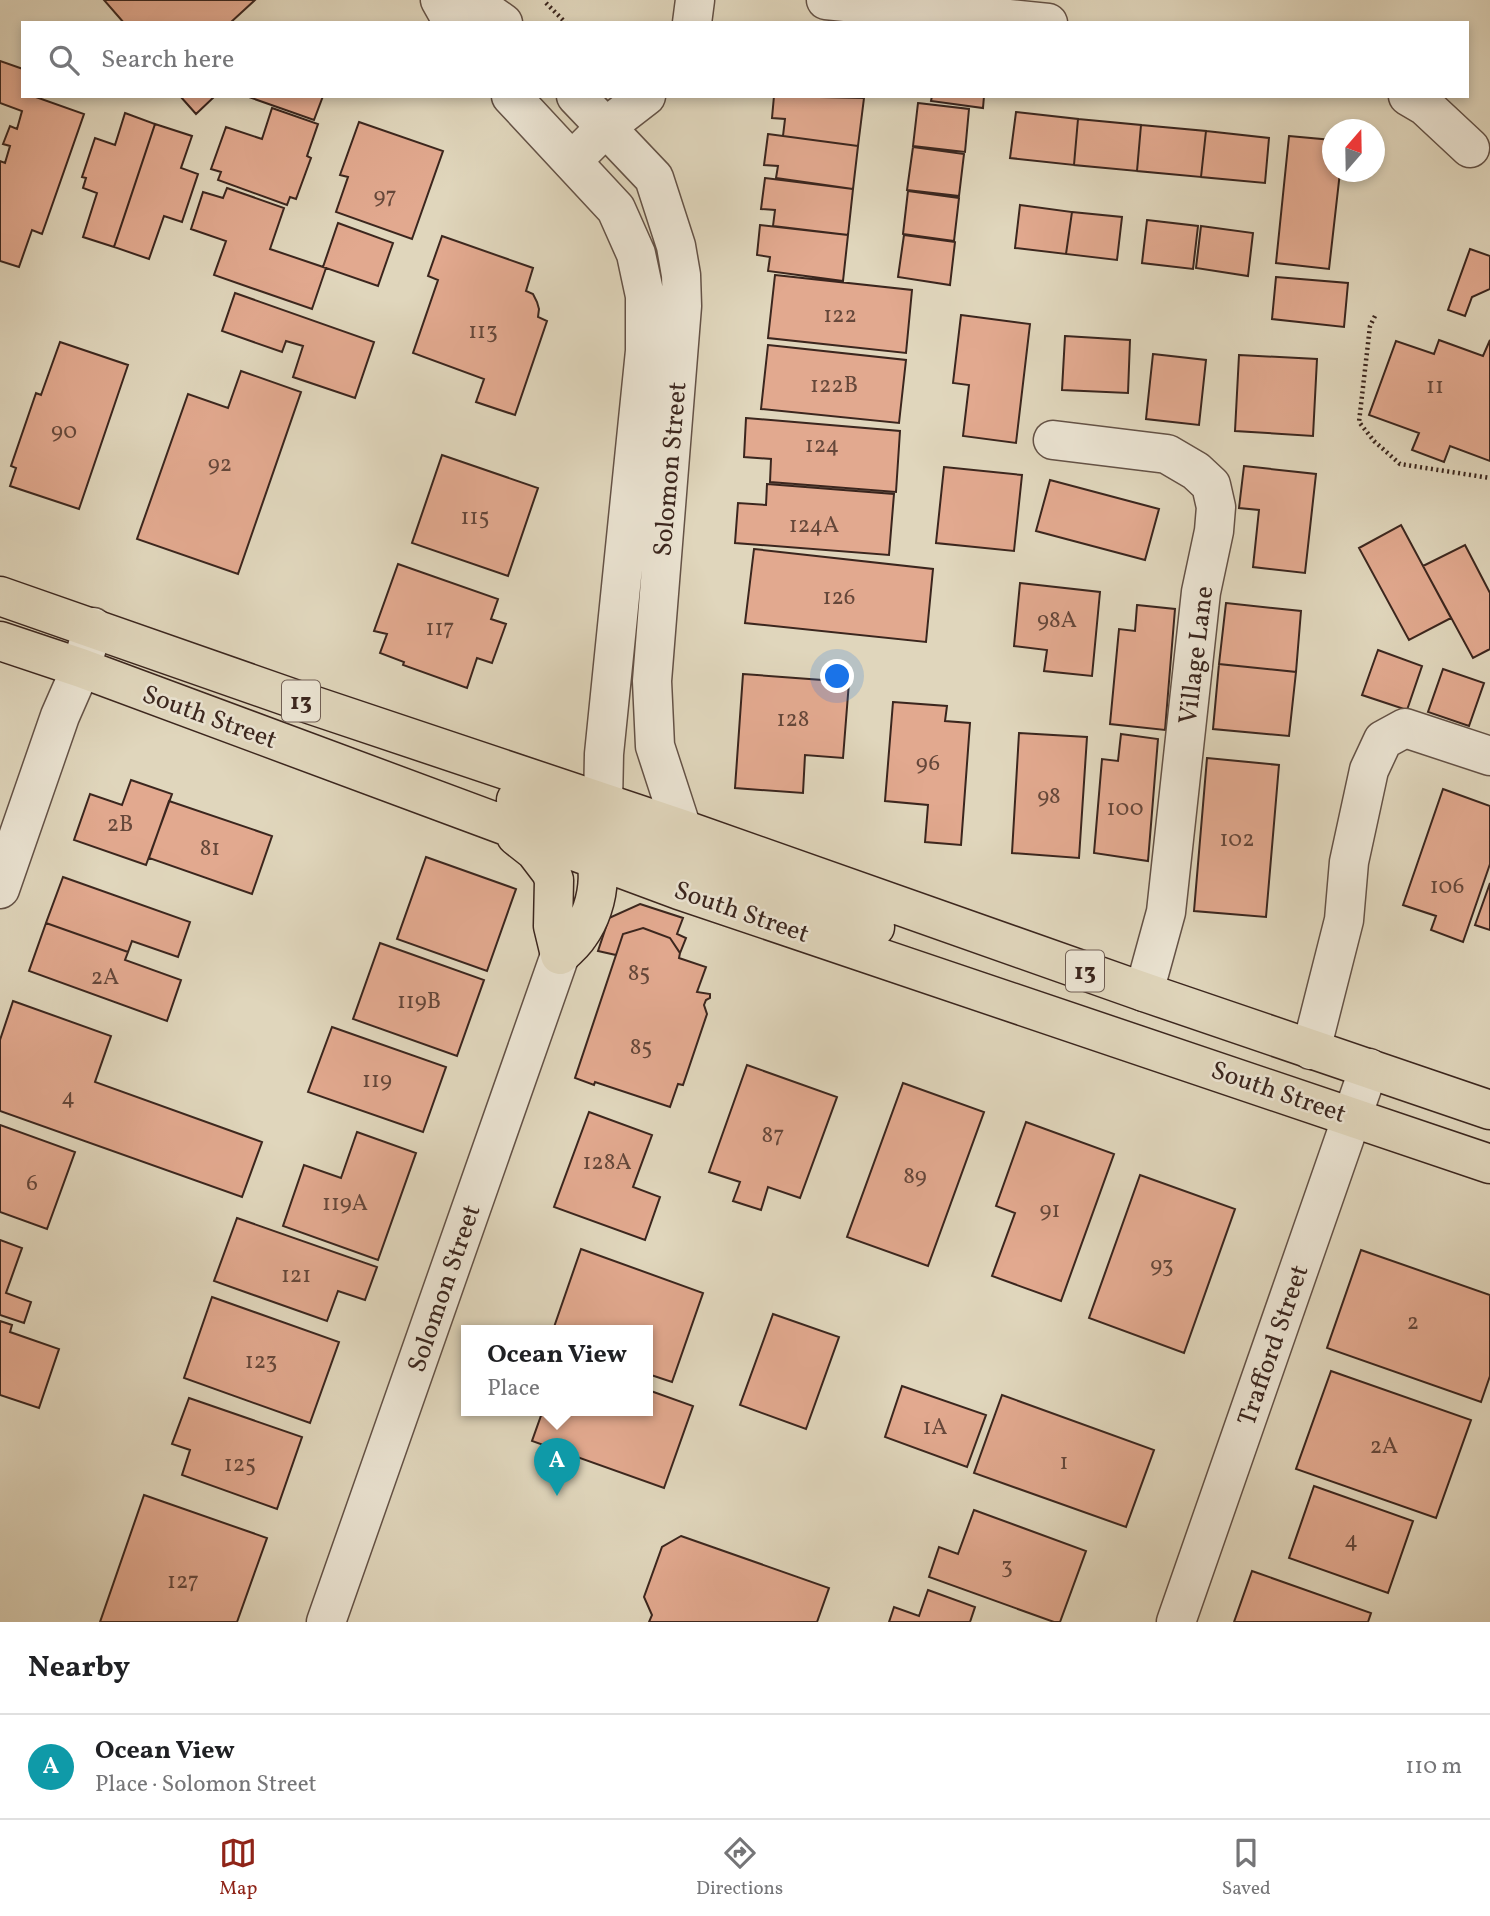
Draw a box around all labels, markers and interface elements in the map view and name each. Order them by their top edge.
search box [21,21,1469,98]
icon: search [45,41,83,79]
text: Search here [101,42,234,78]
north arrow [1322,119,1385,182]
house number: 97 [373,181,397,213]
house number: 122 [823,300,857,332]
house number: 113 [468,316,498,348]
house number: 122B [810,370,858,402]
house number: 11 [1426,371,1444,403]
street label: Solomon Street [645,380,697,558]
house number: 90 [51,416,77,448]
house number: 124 [805,430,839,462]
house number: 92 [208,449,232,481]
house number: 115 [461,502,489,534]
house number: 124A [789,510,839,542]
house number: 126 [823,582,855,614]
street label: Village Lane [1171,584,1223,726]
house number: 98A [1037,605,1077,637]
house number: 117 [425,613,455,645]
your location [820,659,854,693]
street label: South Street [137,677,282,759]
road number: 13 [282,680,320,722]
house number: 128 [777,704,809,736]
house number: 96 [916,748,940,780]
house number: 98 [1037,781,1061,813]
house number: 100 [1106,793,1144,825]
house number: 2B [107,809,133,841]
house number: 102 [1219,824,1255,856]
house number: 81 [200,833,220,865]
house number: 106 [1430,871,1464,903]
street label: South Street [669,873,814,953]
road number: 13 [1066,951,1104,992]
house number: 85 [628,958,650,990]
house number: 2A [91,962,119,994]
house number: 119B [397,986,441,1018]
house number: 85 [630,1032,652,1064]
street label: South Street [1206,1053,1351,1133]
house number: 119 [362,1065,392,1097]
house number: 4 [61,1082,75,1114]
house number: 87 [762,1120,784,1152]
house number: 128A [582,1147,632,1179]
house number: 89 [903,1161,927,1193]
house number: 6 [26,1168,38,1200]
house number: 119A [322,1188,368,1220]
house number: 91 [1040,1195,1060,1227]
street label: Solomon Street [399,1200,490,1377]
house number: 93 [1150,1250,1174,1282]
house number: 121 [281,1260,311,1292]
street label: Trafford Street [1230,1260,1318,1431]
house number: 2 [1407,1307,1419,1339]
popup [461,1325,653,1416]
text: Ocean View [487,1337,627,1373]
house number: 123 [245,1346,277,1378]
text: Place [487,1373,540,1405]
house number: 1A [922,1412,948,1444]
house number: 2A [1370,1431,1398,1463]
pin: A [534,1438,580,1496]
house number: 1 [1060,1447,1068,1479]
house number: 125 [224,1449,256,1481]
house number: 4 [1344,1525,1358,1557]
house number: 3 [1001,1551,1013,1583]
house number: 127 [167,1566,199,1598]
text: Nearby [28,1647,130,1689]
text: Ocean View [95,1733,235,1769]
text: A [43,1751,59,1783]
text: 110 m [1405,1751,1462,1783]
text: Place · Solomon Street [95,1769,317,1801]
tab: Map [219,1834,257,1902]
tab: Directions [696,1834,783,1902]
tab: Saved [1222,1834,1271,1902]

